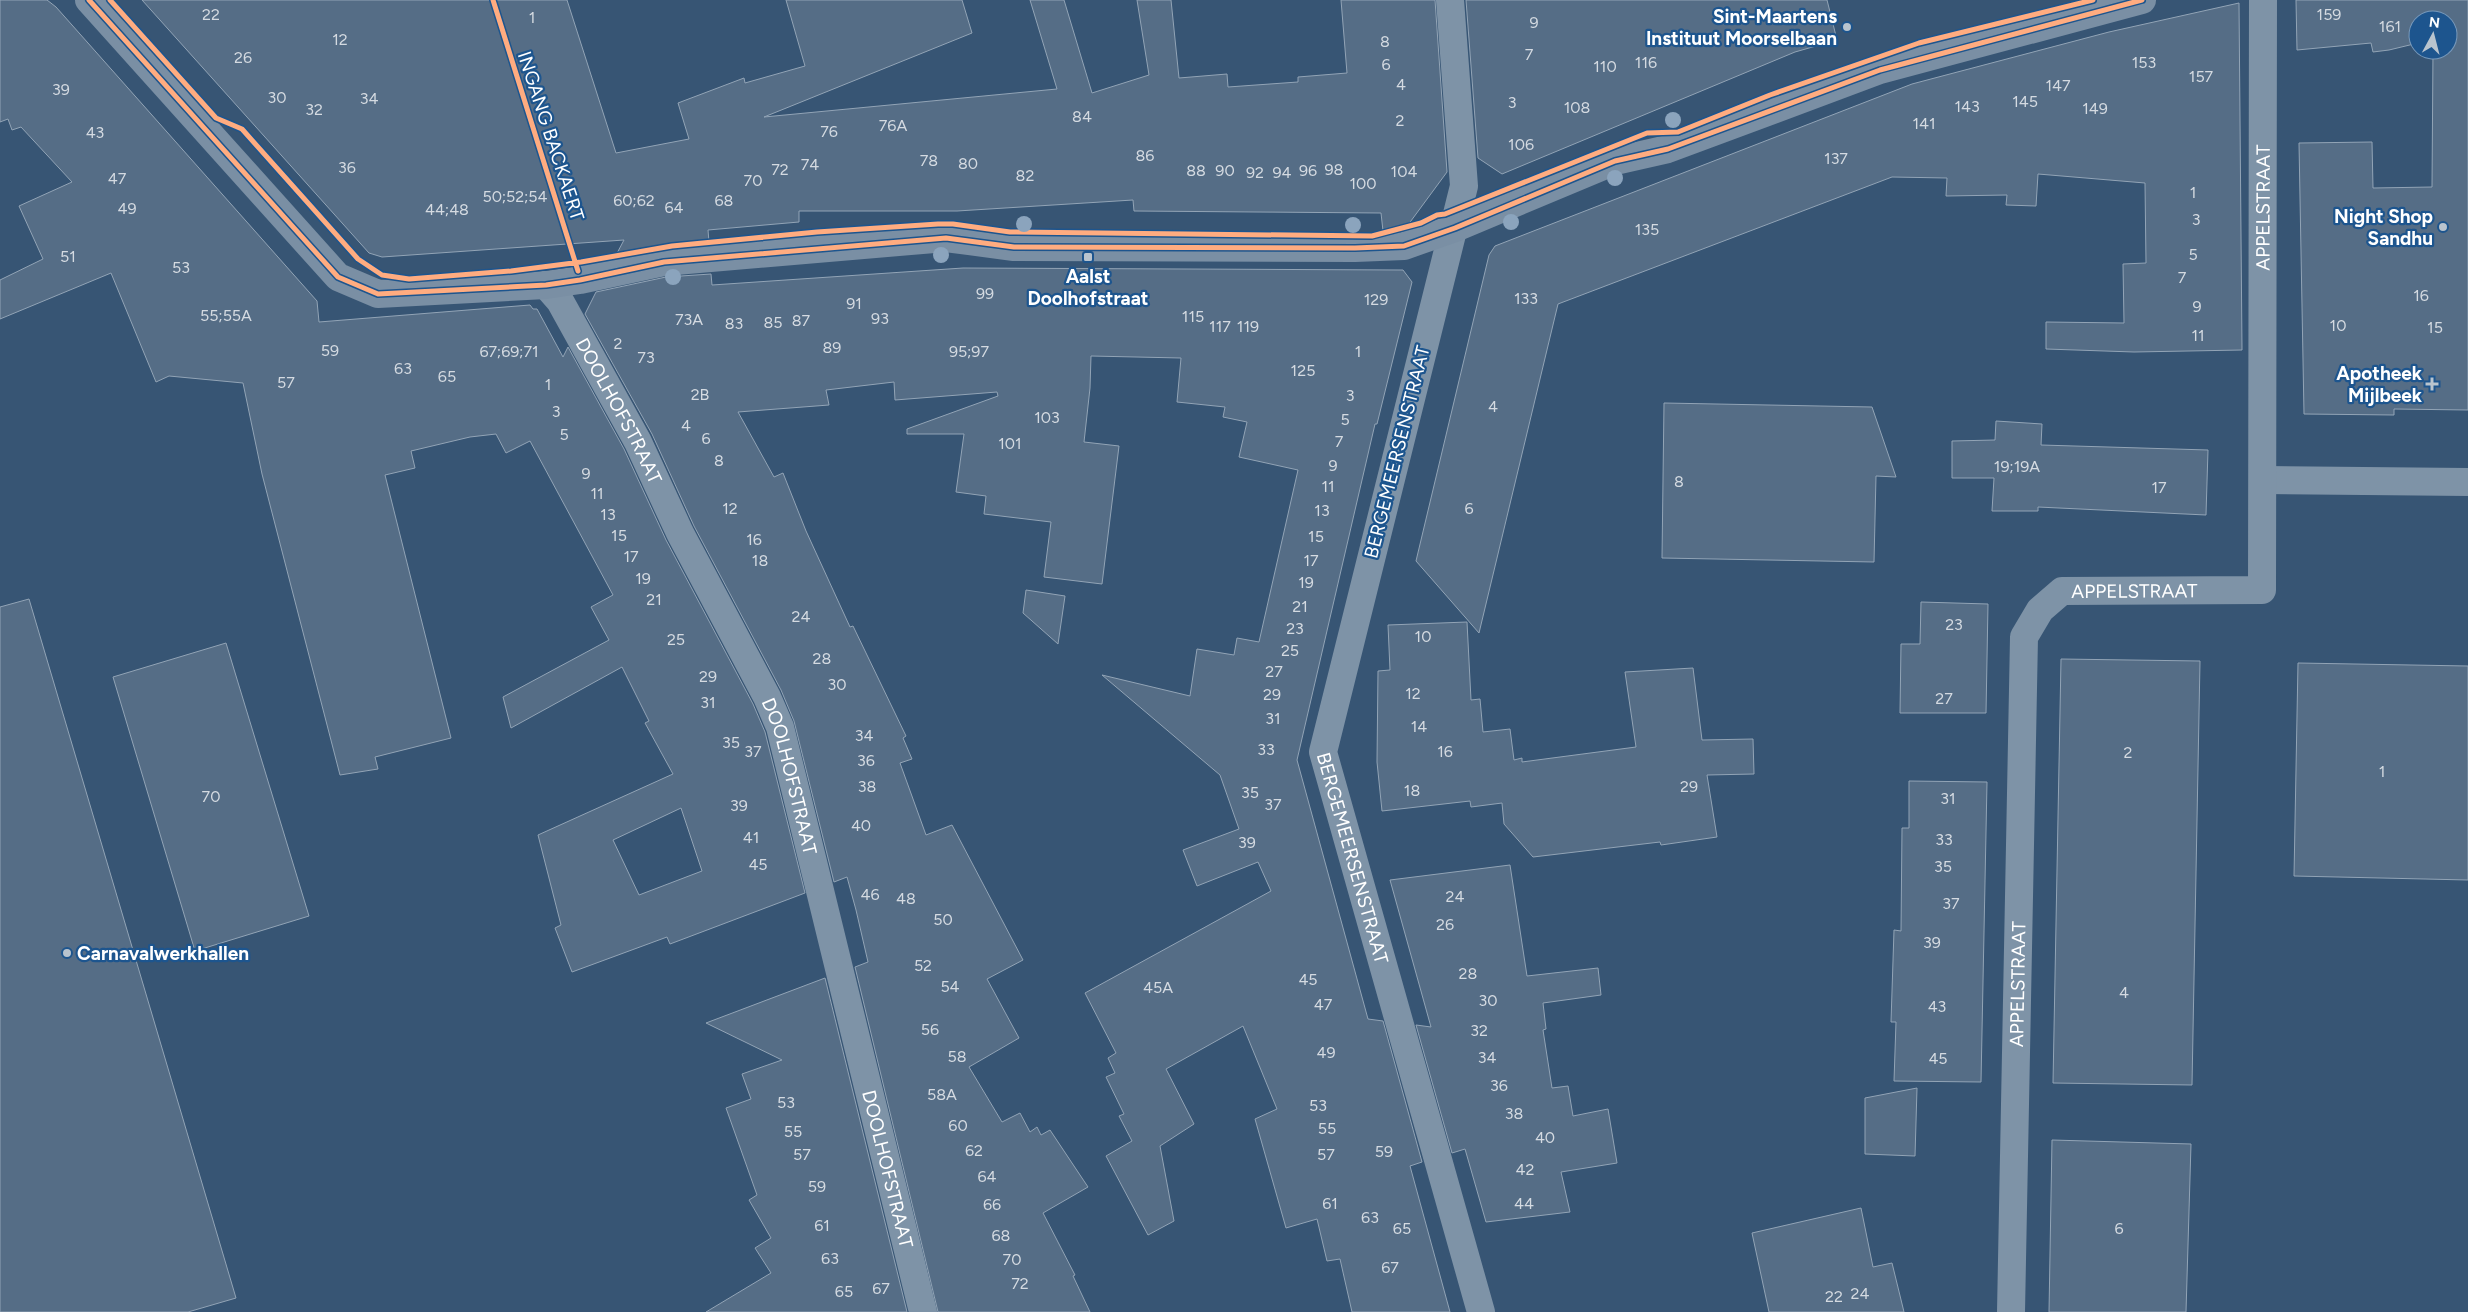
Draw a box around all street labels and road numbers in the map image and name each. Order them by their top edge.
street label: INGANG BACKAERT [513,48,589,224]
street label: APPELSTRAAT [2251,144,2274,271]
street label: DOOLHOFSTRAAT [571,334,667,488]
street label: BERGEMEERSENSTRAAT [1359,343,1435,561]
street label: APPELSTRAAT [2071,579,2198,602]
street label: DOOLHOFSTRAAT [757,694,822,857]
street label: BERGEMEERSENSTRAAT [1312,750,1394,967]
street label: APPELSTRAAT [2005,920,2030,1047]
street label: DOOLHOFSTRAAT [858,1088,919,1251]

